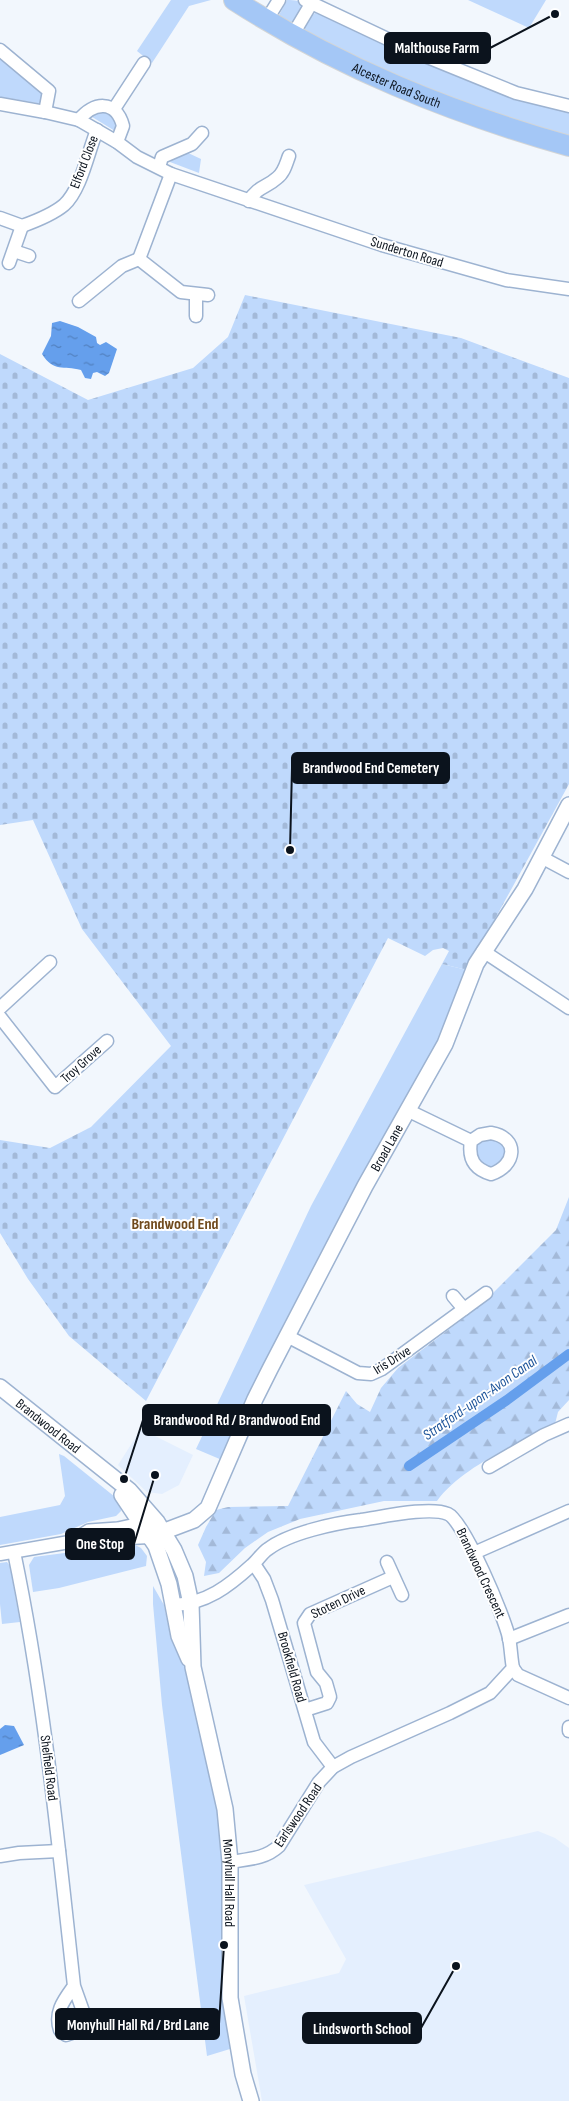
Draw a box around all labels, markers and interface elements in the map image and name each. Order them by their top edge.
callout: Malthouse Farm [385,33,490,63]
text: Malthouse Farm [395,39,479,58]
street label: Alcester Road South [349,58,443,112]
street label: Elford Close [66,133,102,191]
street label: Sunderton Road [369,233,445,271]
callout: Brandwood End Cemetery [292,753,449,783]
text: Brandwood End Cemetery [303,759,440,778]
street label: Troy Grove [57,1041,105,1087]
street label: Broad Lane [367,1121,407,1174]
district label: Brandwood End [131,1215,219,1234]
street label: Iris Drive [370,1342,414,1378]
water label: Stratford-upon-Avon Canal [419,1351,542,1445]
street label: Brandwood Road [13,1395,84,1457]
callout: Brandwood Rd / Brandwood End [143,1405,330,1435]
text: Brandwood Rd / Brandwood End [154,1411,320,1430]
street label: Brandwood Crescent [453,1525,509,1621]
callout: One Stop [66,1529,134,1559]
text: One Stop [76,1535,124,1554]
street label: Stoten Drive [308,1582,368,1622]
street label: Brookfield Road [274,1630,310,1704]
street label: Shelfield Road [37,1734,61,1802]
street label: Earlswood Road [270,1780,326,1850]
street label: Monyhull Hall Road [219,1838,239,1927]
callout: Monyhull Hall Rd / Brd Lane [56,2009,219,2039]
callout: Lindsworth School [303,2013,421,2043]
text: Monyhull Hall Rd / Brd Lane [67,2016,209,2035]
text: Lindsworth School [313,2020,411,2039]

